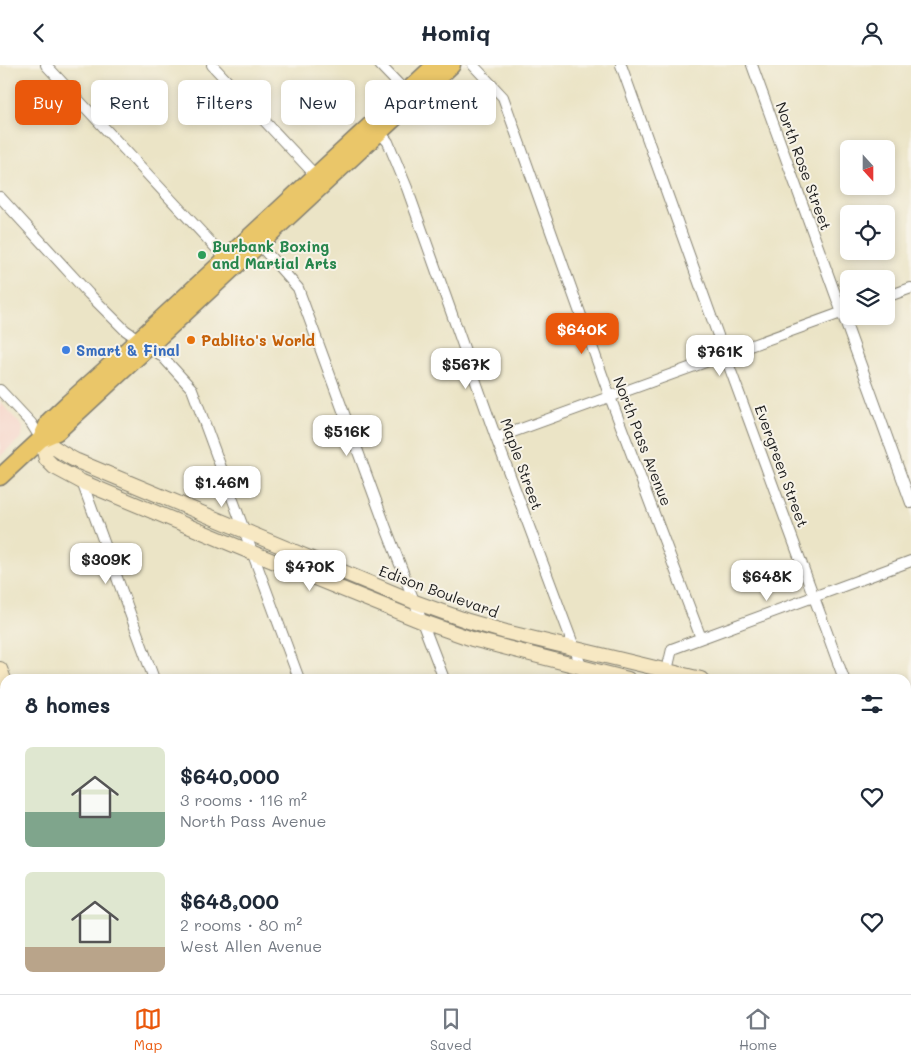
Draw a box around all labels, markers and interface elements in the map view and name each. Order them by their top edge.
text: Homiq [420,18,491,47]
icon: back [25,19,53,47]
icon: person [858,19,886,47]
chip: Buy [15,80,81,125]
chip: Rent [91,80,168,125]
chip: Filters [178,80,271,125]
chip: New [281,80,355,125]
chip: Apartment [365,80,496,125]
street label: North Rose Street [772,99,836,233]
north arrow [840,140,895,195]
map controls [840,140,895,325]
button: locate [840,205,895,260]
place label: Burbank Boxing and Martial Arts [212,236,337,273]
marker: Burbank Boxing and Martial Arts [196,249,208,261]
button: layers [840,270,895,325]
pin: $640K [547,313,617,355]
text: $640K [557,318,607,339]
place label: Pablito's World [201,330,316,350]
marker: Pablito's World [185,334,197,346]
pin: $761K [685,335,755,377]
place label: Smart & Final [76,340,180,360]
text: $761K [697,340,743,361]
marker: Smart & Final [60,344,72,356]
pin: $567K [431,347,501,390]
text: $567K [442,353,490,374]
street label: North Pass Avenue [609,373,677,509]
street label: Evergreen Street [751,402,813,530]
pin: $516K [312,415,382,457]
street label: Maple Street [496,415,548,513]
text: $516K [324,420,370,441]
pin: $1.46M [181,465,263,508]
text: $1.46M [195,471,249,492]
pin: $309K [71,543,141,585]
text: $309K [81,548,131,569]
pin: $470K [275,549,345,592]
text: $470K [285,555,335,576]
pin: $648K [732,559,802,602]
street label: Edison Boulevard [376,560,502,622]
text: $648K [742,565,792,586]
icon: filters [858,690,886,718]
text: 8 homes [25,691,110,718]
text: $640,000 [180,762,279,789]
icon: home [65,767,125,827]
icon: heart [858,783,886,811]
text: 3 rooms · 116 m² [180,789,307,810]
text: North Pass Avenue [180,810,326,831]
text: $648,000 [180,887,279,914]
icon: home [65,892,125,952]
icon: heart [858,908,886,936]
text: 2 rooms · 80 m² [180,914,302,935]
text: West Allen Avenue [180,935,322,956]
tab: Map [134,1005,162,1054]
tab: Saved [430,1005,471,1054]
tab: Home [739,1005,777,1054]

